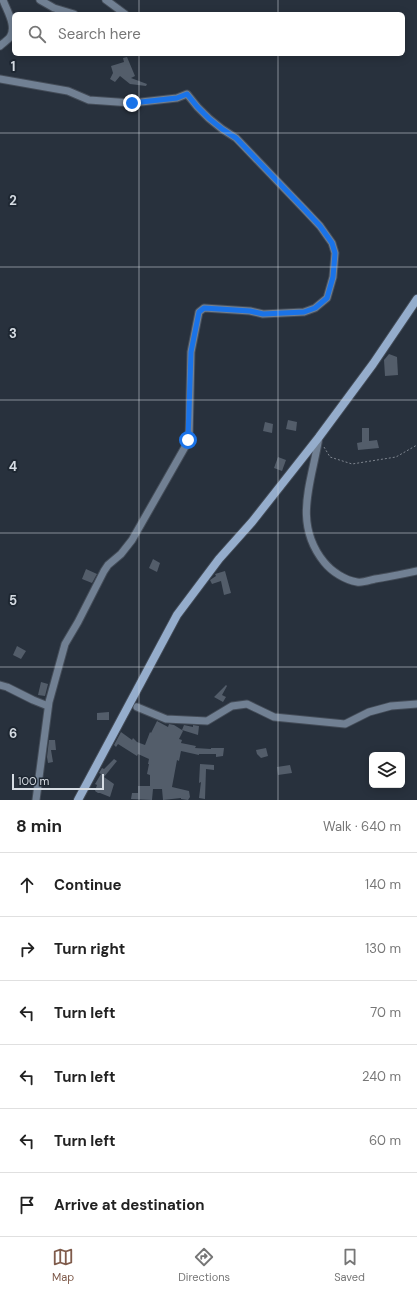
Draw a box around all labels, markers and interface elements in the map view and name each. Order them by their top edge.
search box [12,12,405,56]
icon: search [26,23,48,45]
text: Search here [58,24,141,44]
text: 1 [11,58,15,75]
route end [123,94,141,112]
text: 2 [9,192,17,209]
text: 3 [9,325,17,342]
route start [179,431,197,449]
text: 4 [9,458,17,475]
text: 5 [9,592,17,609]
text: 6 [9,725,17,742]
map controls [369,752,405,788]
button: layers [369,752,405,788]
scale bar [12,772,104,791]
text: 100 m [18,774,49,788]
text: 8 min [16,815,62,837]
text: Walk · 640 m [323,818,401,835]
icon: ahead [16,874,38,896]
text: Continue [54,875,122,895]
text: 140 m [365,876,401,893]
icon: right [16,938,38,960]
text: Turn right [54,939,125,959]
text: 130 m [365,940,401,957]
icon: left [16,1002,38,1024]
text: Turn left [54,1003,115,1023]
text: 70 m [370,1004,401,1021]
icon: left [16,1066,38,1088]
text: Turn left [54,1067,115,1087]
text: 240 m [362,1068,401,1085]
icon: left [16,1130,38,1152]
text: Turn left [54,1131,115,1151]
text: 60 m [369,1132,401,1149]
icon: arrive [16,1194,38,1216]
text: Arrive at destination [54,1195,205,1215]
tab: Map [52,1246,74,1284]
tab: Directions [178,1246,230,1284]
tab: Saved [334,1246,365,1284]

